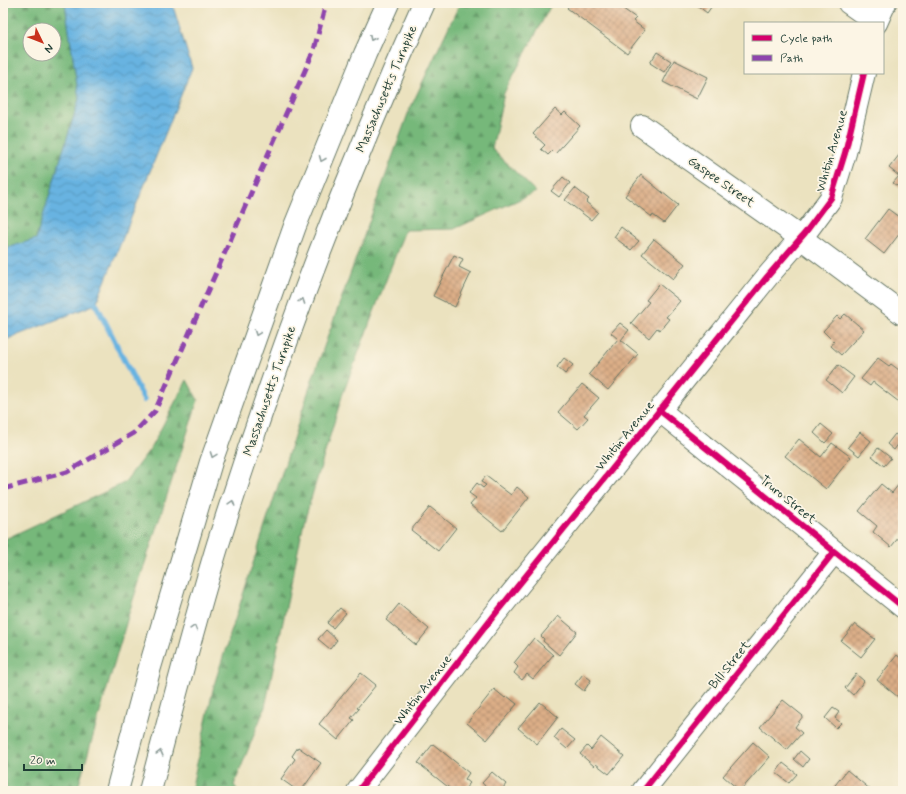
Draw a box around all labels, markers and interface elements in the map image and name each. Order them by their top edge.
north arrow [22,22,62,62]
legend [744,22,884,74]
street label: Massachusetts Turnpike [352,23,422,155]
text: Cycle path [780,31,832,47]
one-way arrow [369,34,377,42]
text: N [41,41,56,56]
text: Path [780,51,803,67]
street label: Whitin Avenue [812,108,852,194]
street label: Gaspee Street [684,153,758,212]
one-way arrow [319,155,327,162]
one-way arrow [297,298,305,305]
street label: Massachusetts Turnpike [240,324,300,458]
one-way arrow [253,329,262,336]
street label: Whitin Avenue [592,398,658,474]
one-way arrow [210,452,218,459]
street label: Truro Street [756,472,820,528]
one-way arrow [227,500,236,507]
one-way arrow [189,624,198,631]
street label: Bill Street [705,637,755,693]
street label: Whitin Avenue [390,651,456,729]
scale bar [24,746,82,772]
one-way arrow [155,750,164,757]
text: 20 m [30,753,56,769]

